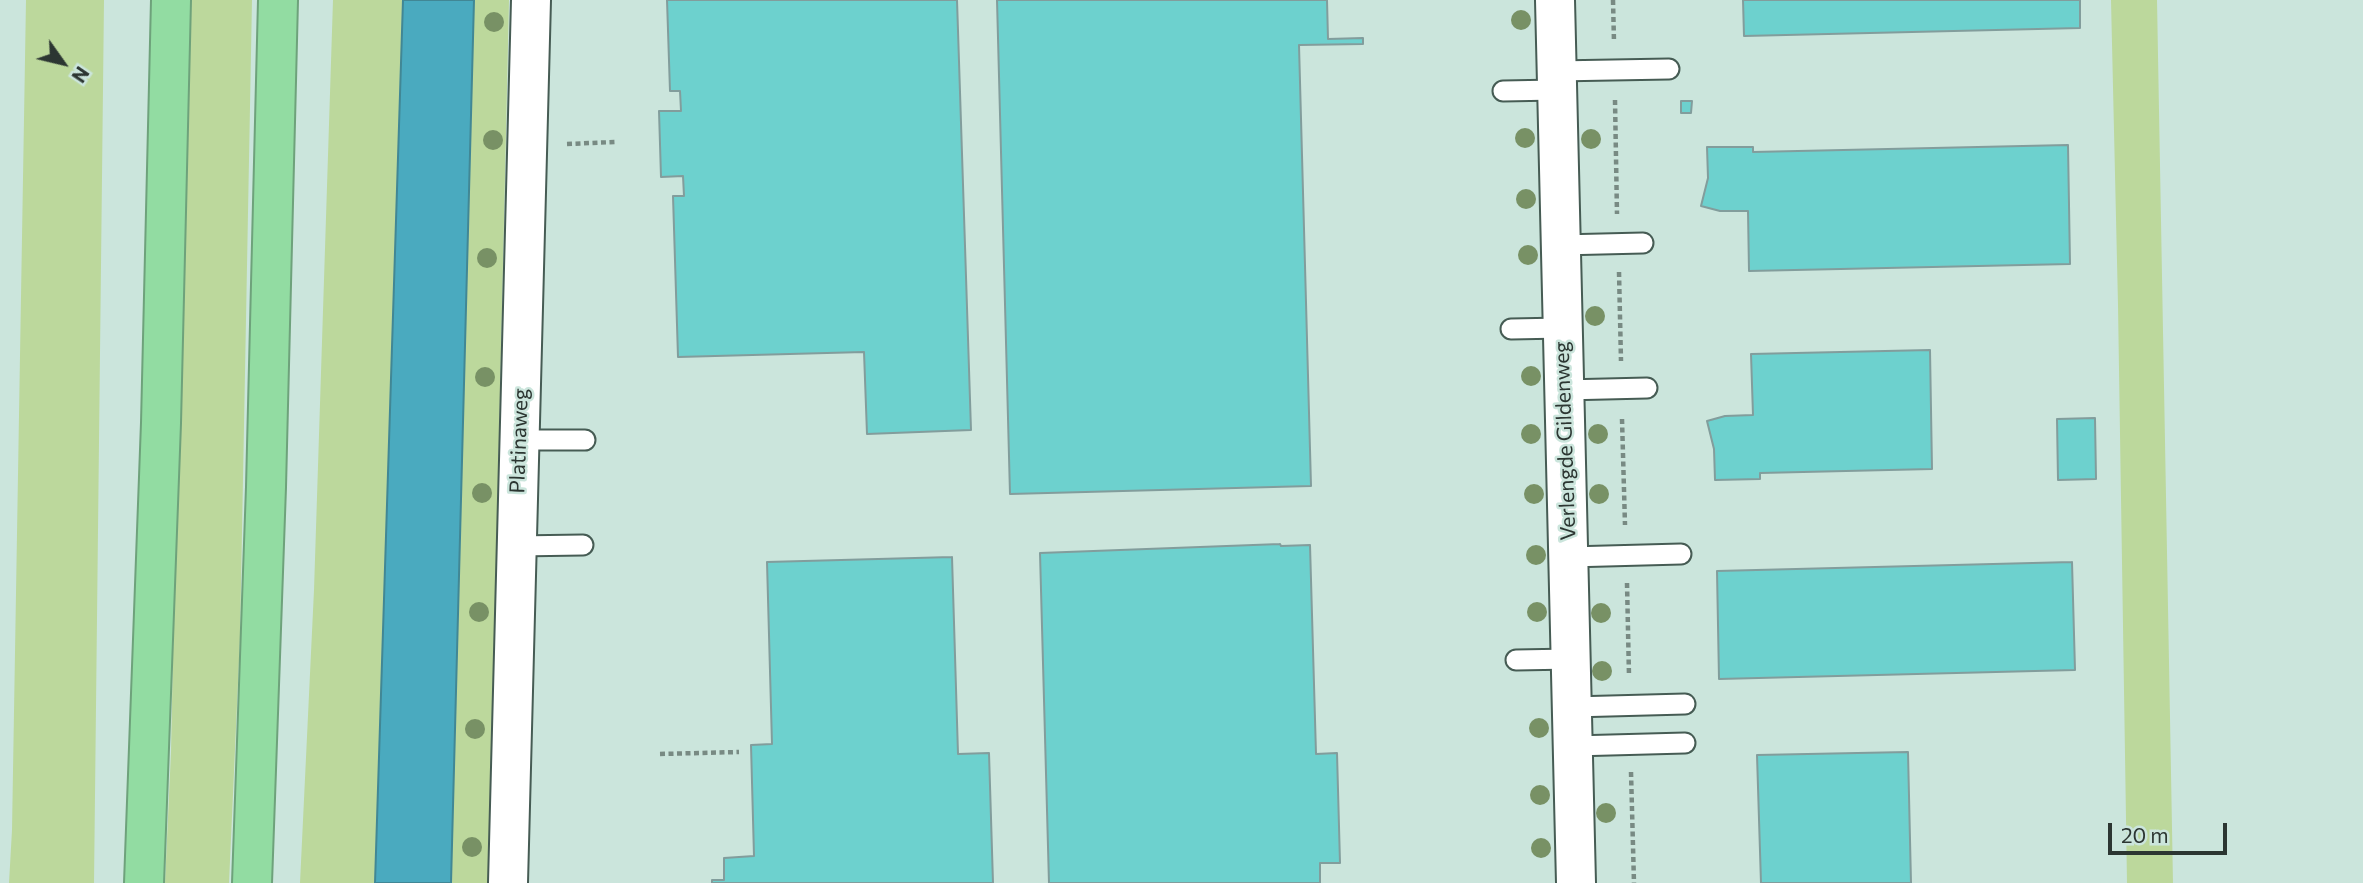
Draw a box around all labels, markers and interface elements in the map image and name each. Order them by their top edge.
north arrow [28,28,98,98]
text: N [67,63,94,87]
street label: Verlengde Gildenweg [1549,341,1581,541]
street label: Platinaweg [505,388,533,494]
scale bar [2111,810,2230,854]
text: 20 m [2121,822,2169,847]

